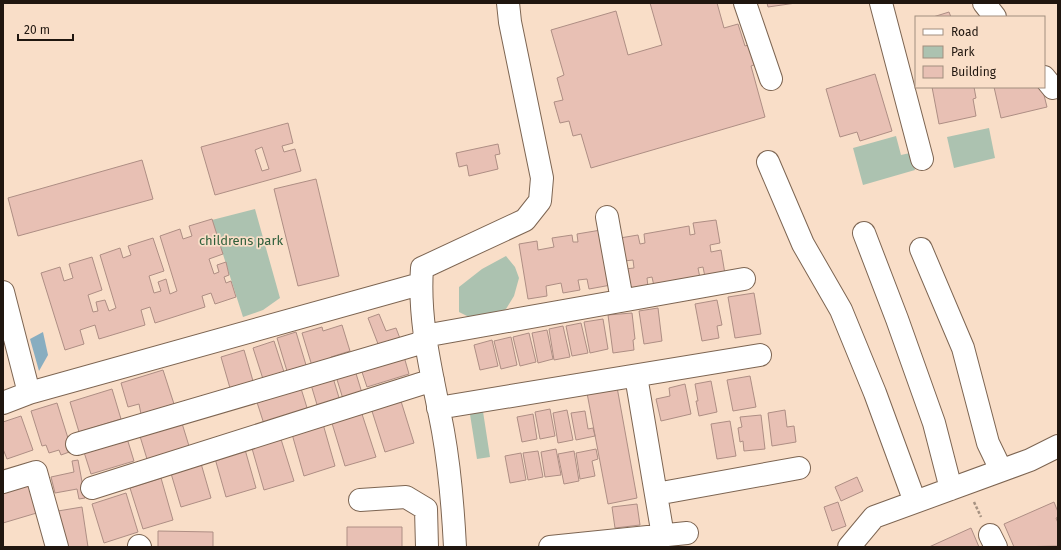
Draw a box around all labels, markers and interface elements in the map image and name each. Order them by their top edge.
scale bar [18,16,73,42]
legend [915,16,1045,88]
text: 20 m [24,23,50,37]
text: Road [951,25,979,39]
text: Park [951,45,975,59]
text: Building [951,65,997,79]
park label: childrens park [199,233,283,248]

